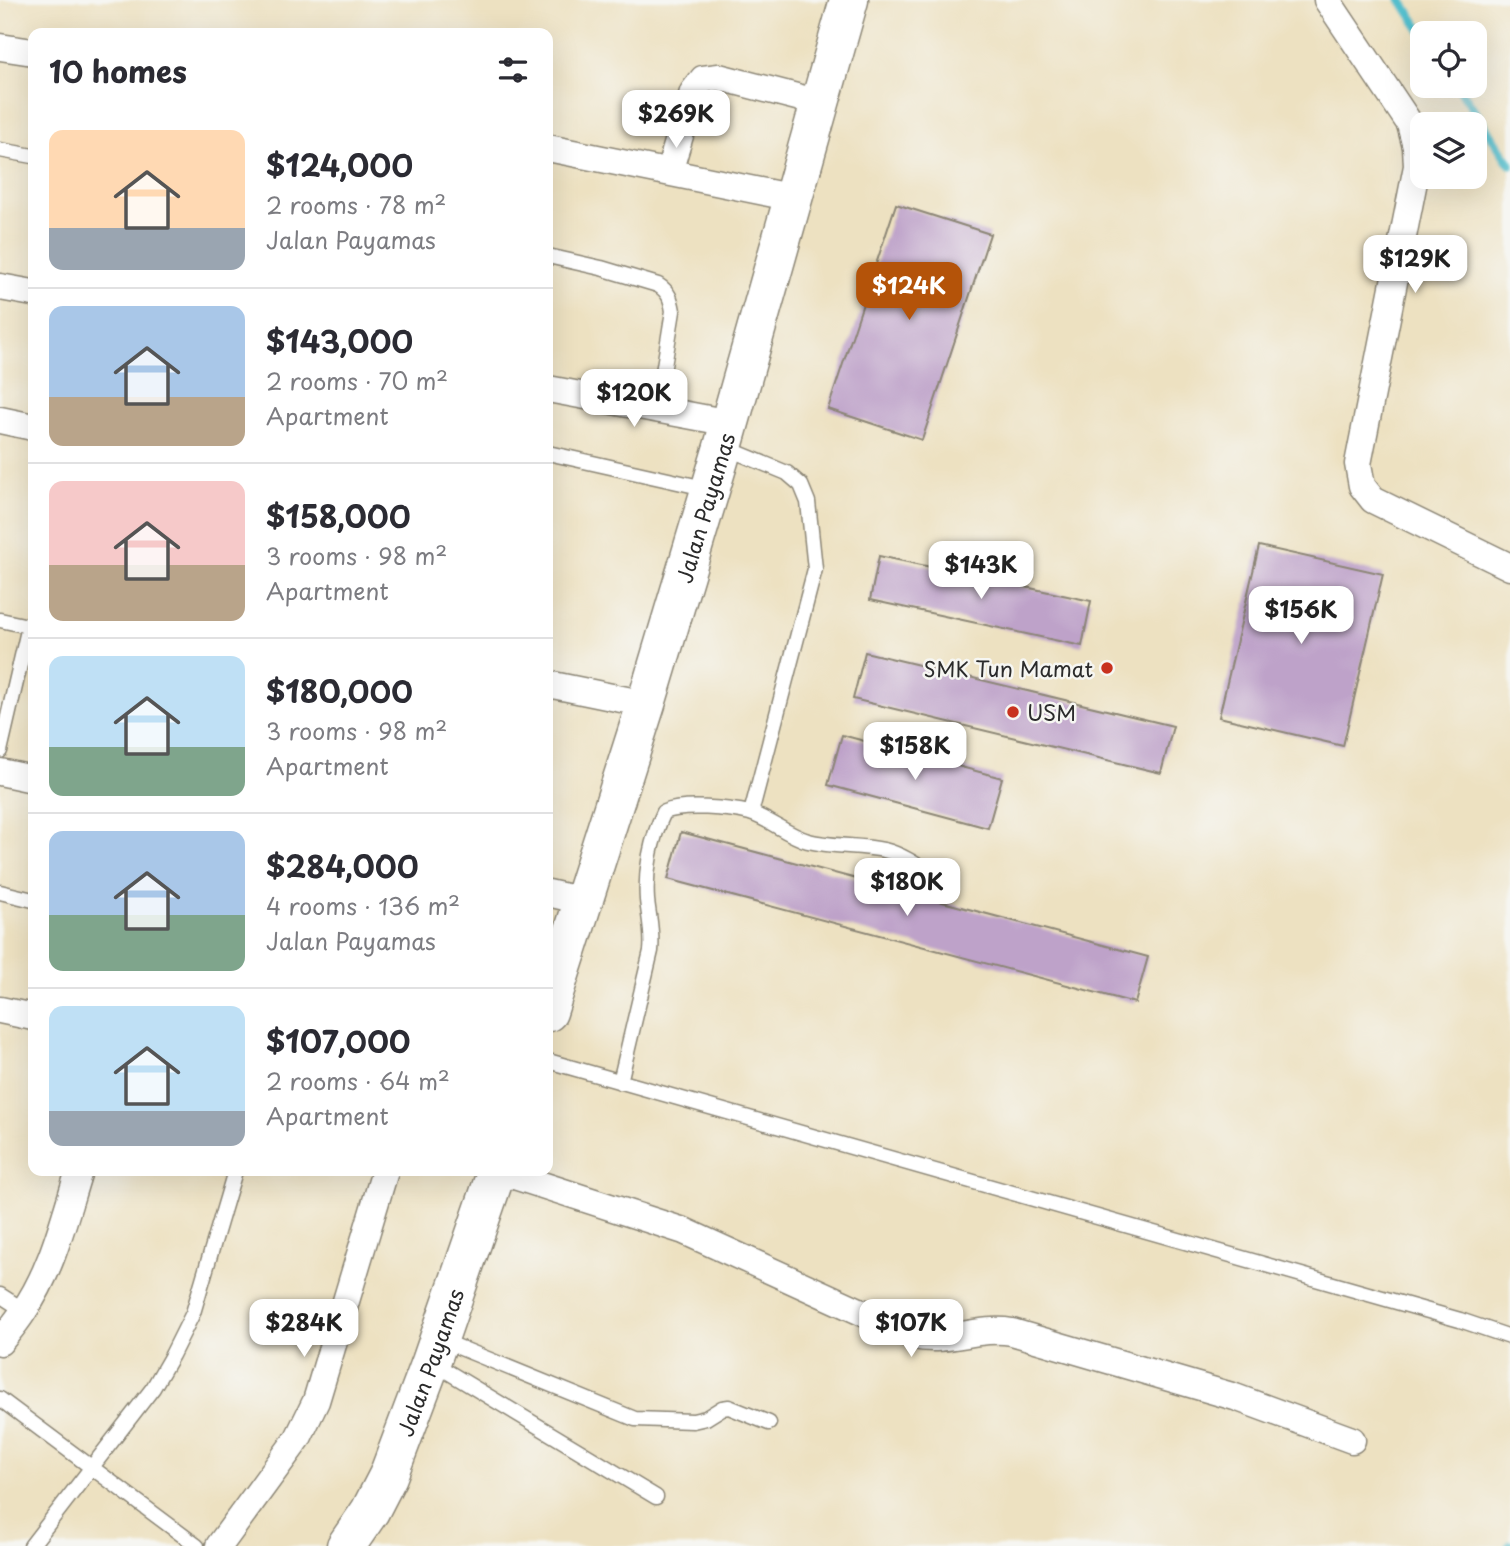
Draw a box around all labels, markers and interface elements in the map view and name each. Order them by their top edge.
map controls [1410,21,1487,189]
button: locate [1410,21,1487,98]
text: 10 homes [49,48,187,93]
icon: filters [494,51,532,89]
pin: $269K [627,90,725,150]
text: $269K [638,95,714,130]
button: layers [1410,112,1487,189]
text: $124,000 [266,142,413,187]
icon: home [105,158,189,242]
text: 2 rooms · 78 m² [266,187,446,222]
text: Jalan Payamas [266,222,436,257]
pin: $129K [1366,236,1464,295]
text: $129K [1379,240,1451,275]
pin: $124K [860,262,958,322]
text: $124K [872,267,946,302]
text: $143,000 [266,318,413,363]
icon: home [105,334,189,418]
text: 2 rooms · 70 m² [266,363,448,398]
pin: $120K [585,370,683,429]
text: $120K [596,374,672,409]
text: Apartment [266,398,389,433]
street label: Jalan Payamas [667,429,742,587]
text: $158,000 [266,493,411,538]
icon: home [105,509,189,593]
text: 3 rooms · 98 m² [266,538,447,573]
pin: $143K [932,542,1030,601]
text: $143K [945,546,1017,581]
text: Apartment [266,573,389,608]
pin: $156K [1252,586,1350,646]
text: $156K [1265,591,1337,626]
place label: SMK Tun Mamat [924,652,1093,684]
marker: SMK Tun Mamat [1099,660,1115,676]
text: $180,000 [266,668,413,713]
icon: home [105,684,189,768]
place label: USM [1027,696,1076,728]
marker: USM [1005,704,1021,720]
text: 3 rooms · 98 m² [266,713,447,748]
pin: $158K [866,722,964,782]
text: $158K [879,727,951,762]
text: Apartment [266,748,389,783]
text: $284,000 [266,843,419,888]
pin: $180K [858,858,956,918]
icon: home [105,859,189,943]
text: $180K [870,863,944,898]
text: 4 rooms · 136 m² [266,888,460,923]
text: Jalan Payamas [266,923,436,958]
text: $107,000 [266,1018,411,1063]
icon: home [105,1034,189,1118]
text: 2 rooms · 64 m² [266,1063,450,1098]
text: Apartment [266,1098,389,1133]
street label: Jalan Payamas [388,1284,471,1441]
pin: $284K [255,1300,353,1359]
pin: $107K [862,1300,960,1359]
text: $284K [265,1304,343,1339]
text: $107K [875,1304,947,1339]

